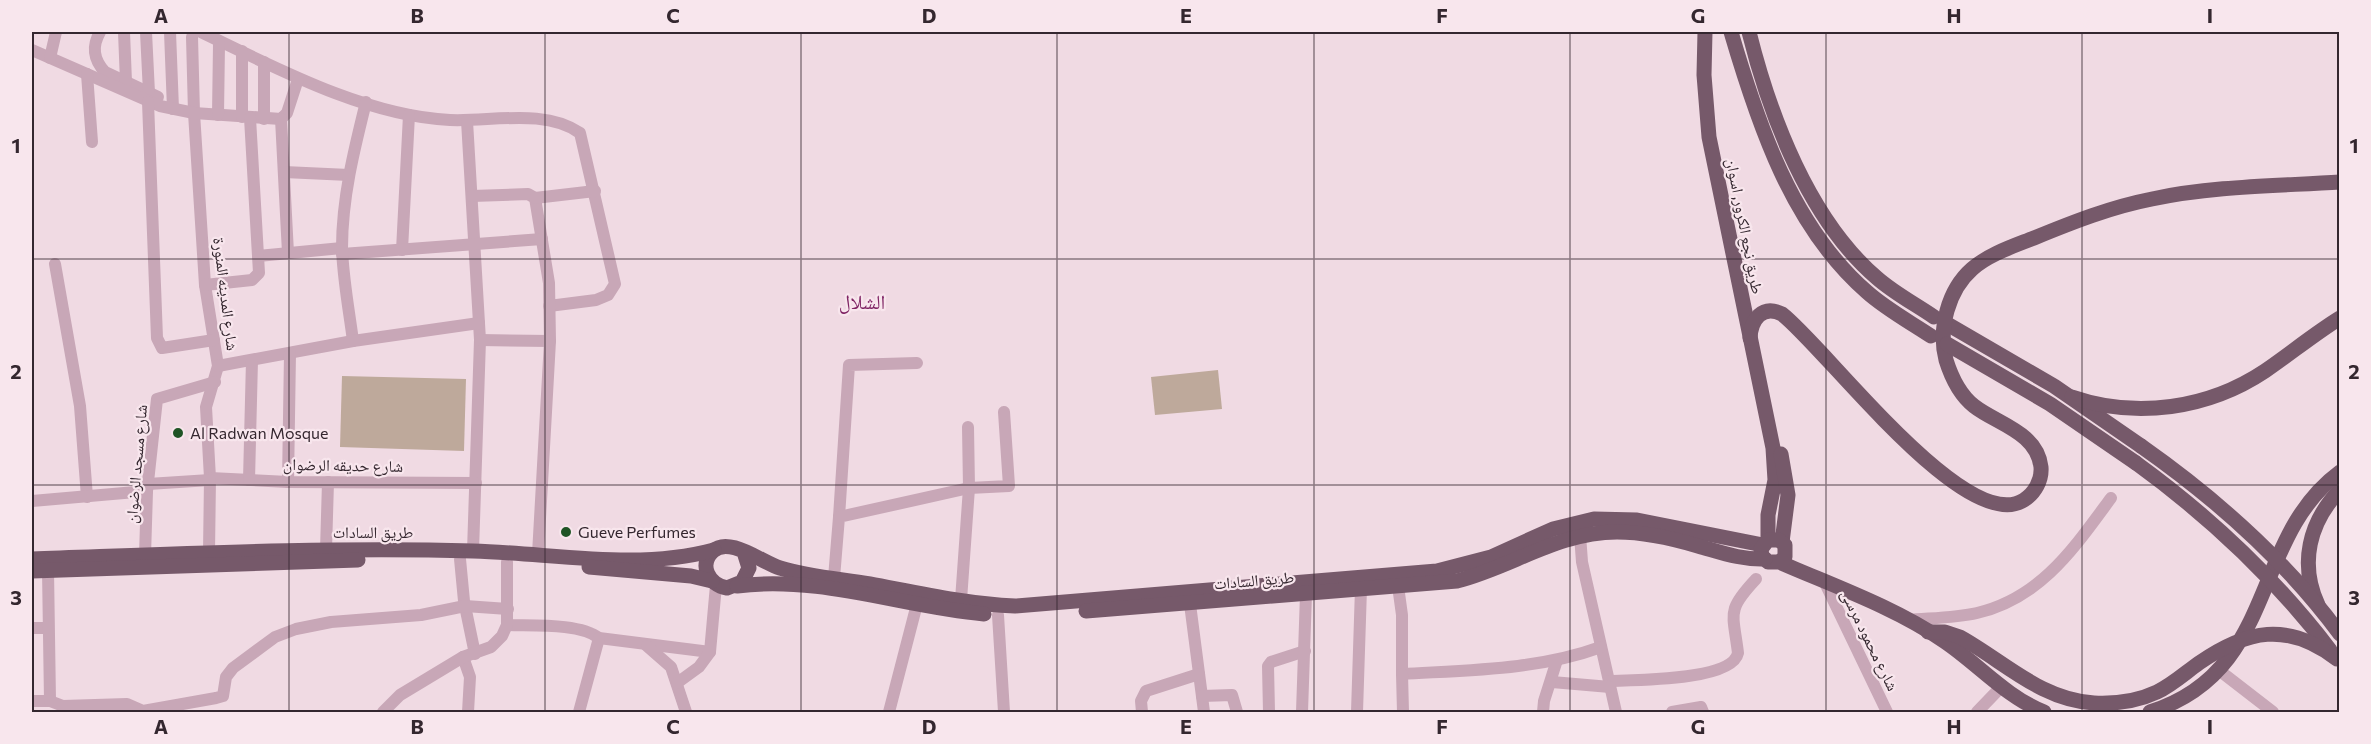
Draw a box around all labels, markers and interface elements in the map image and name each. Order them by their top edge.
text: A [154,3,168,27]
text: B [410,3,424,27]
text: C [666,3,680,27]
text: D [922,3,936,27]
text: E [1180,3,1192,27]
text: F [1436,3,1448,27]
text: G [1691,3,1705,27]
text: H [1947,3,1962,27]
text: I [2207,3,2213,27]
text: 1 [11,133,21,157]
text: 1 [2349,133,2359,157]
street label: طريق نجع الكرور, اسوان [1721,156,1768,296]
street label: شارع المدينه المنورة [208,236,243,352]
district label: الشلال [839,289,885,314]
text: 2 [10,359,22,383]
text: 2 [2348,359,2360,383]
street label: شارع مسجد الرضوان [121,404,152,525]
place label: Al Radwan Mosque [190,423,328,442]
marker: Al Radwan Mosque [171,426,185,440]
street label: شارع حديقه الرضوان [283,454,403,477]
street label: طريق السادات [333,522,413,543]
place label: Gueve Perfumes [578,522,696,541]
marker: Gueve Perfumes [559,525,573,539]
street label: طريق السادات [1213,567,1295,594]
text: 3 [10,585,22,609]
text: 3 [2348,585,2360,609]
street label: شارع محمود مرسى [1836,586,1903,694]
text: A [154,714,168,738]
text: B [410,714,424,738]
text: C [666,714,680,738]
text: D [922,714,936,738]
text: E [1180,714,1192,738]
text: F [1436,714,1448,738]
text: G [1691,714,1705,738]
text: H [1947,714,1962,738]
text: I [2207,714,2213,738]

